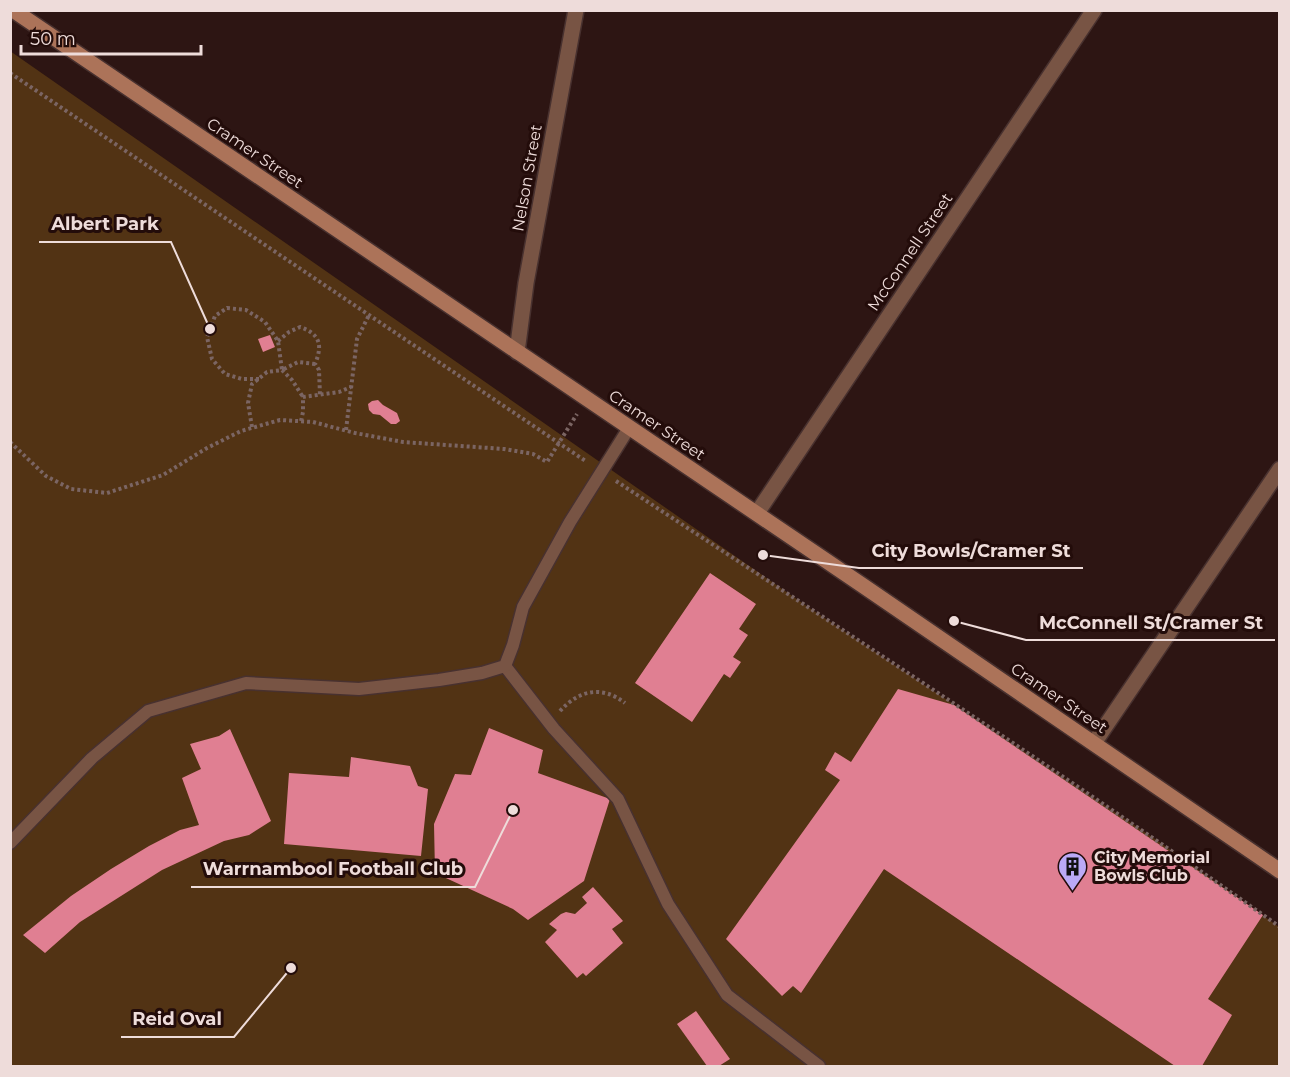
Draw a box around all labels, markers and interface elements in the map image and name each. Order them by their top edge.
scale bar [21,18,201,56]
text: 50 m [30,28,76,50]
street label: Cramer Street [203,114,307,193]
street label: Nelson Street [508,123,546,233]
street label: McConnell Street [864,189,957,314]
callout: Albert Park [39,206,171,242]
text: Albert Park [50,213,159,235]
street label: Cramer Street [605,386,709,465]
callout: City Bowls/Cramer St [859,532,1083,568]
text: City Bowls/Cramer St [871,540,1071,562]
callout: McConnell St/Cramer St [1026,604,1275,640]
text: McConnell St/Cramer St [1039,612,1263,634]
street label: Cramer Street [1007,659,1111,738]
place label: City Memorial Bowls Club [1094,848,1210,885]
building icon: City Memorial Bowls Club [1057,850,1089,892]
callout: Warrnambool Football Club [191,851,475,887]
text: Warrnambool Football Club [203,858,463,880]
callout: Reid Oval [121,1001,234,1037]
text: Reid Oval [132,1008,222,1030]

